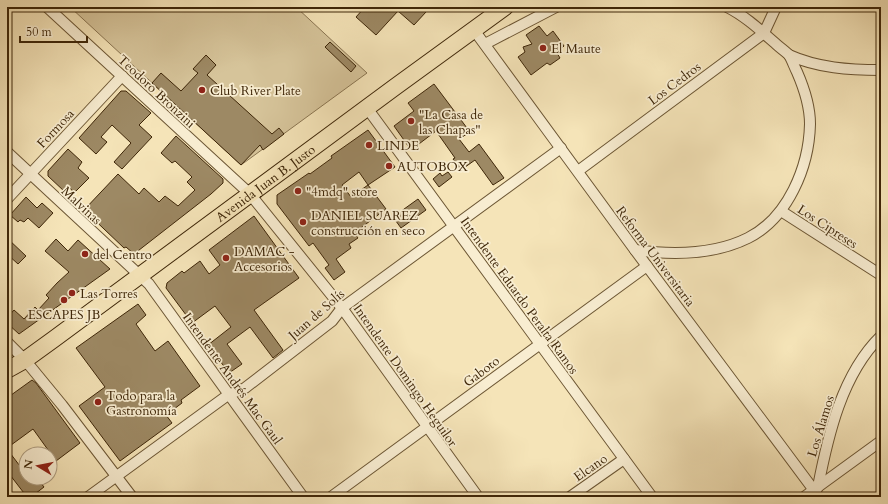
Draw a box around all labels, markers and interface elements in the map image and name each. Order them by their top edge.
scale bar [20,18,87,44]
text: 50 m [26,24,53,40]
place label: El Maute [551,40,601,58]
marker: El Maute [538,43,548,53]
street label: Teodoro Bronzini [114,51,199,133]
street label: Los Cedros [645,58,705,110]
place label: Club River Plate [210,82,301,100]
marker: Club River Plate [197,85,207,95]
street label: Formosa [33,105,79,152]
place label: "La Casa de las Chapas" [419,106,483,139]
marker: "La Casa de las Chapas" [406,116,416,126]
place label: LINDE [377,137,419,155]
marker: LINDE [364,140,374,150]
street label: Avenida Juan B. Justo [212,141,319,227]
place label: AUTOBOX [397,158,469,176]
marker: AUTOBOX [384,161,394,171]
street label: Malvinas [57,183,105,229]
place label: "4mdq" store [306,183,378,201]
marker: "4mdq" store [293,186,303,196]
street label: Los Cipreses [794,201,861,253]
street label: Reforma Universitaria [611,203,699,311]
place label: DANIEL SUAREZ construcción en seco [311,207,425,240]
street label: Intendente Eduardo Peralta Ramos [456,213,582,378]
marker: DANIEL SUAREZ construcción en seco [298,217,308,227]
place label: DAMAC - Accesorios [234,243,295,276]
place label: del Centro [93,246,152,264]
marker: del Centro [80,249,90,259]
marker: DAMAC - Accesorios [221,253,231,263]
place label: Las Torres [80,285,138,303]
street label: Juan de Solís [283,285,349,346]
marker: Las Torres [67,288,77,298]
marker: ESCAPES JB [59,295,69,305]
street label: Intendente Domingo Heguilor [349,301,462,451]
place label: ESCAPES JB [28,306,100,324]
street label: Intendente Andrés Mac Gaul [178,309,286,449]
street label: Gaboto [460,352,503,391]
place label: Todo para la Gastronomía [106,387,177,420]
street label: Los Álamos [803,393,839,459]
marker: Todo para la Gastronomía [93,397,103,407]
north arrow [18,446,58,486]
street label: Elcano [570,450,611,486]
text: N [20,458,37,470]

